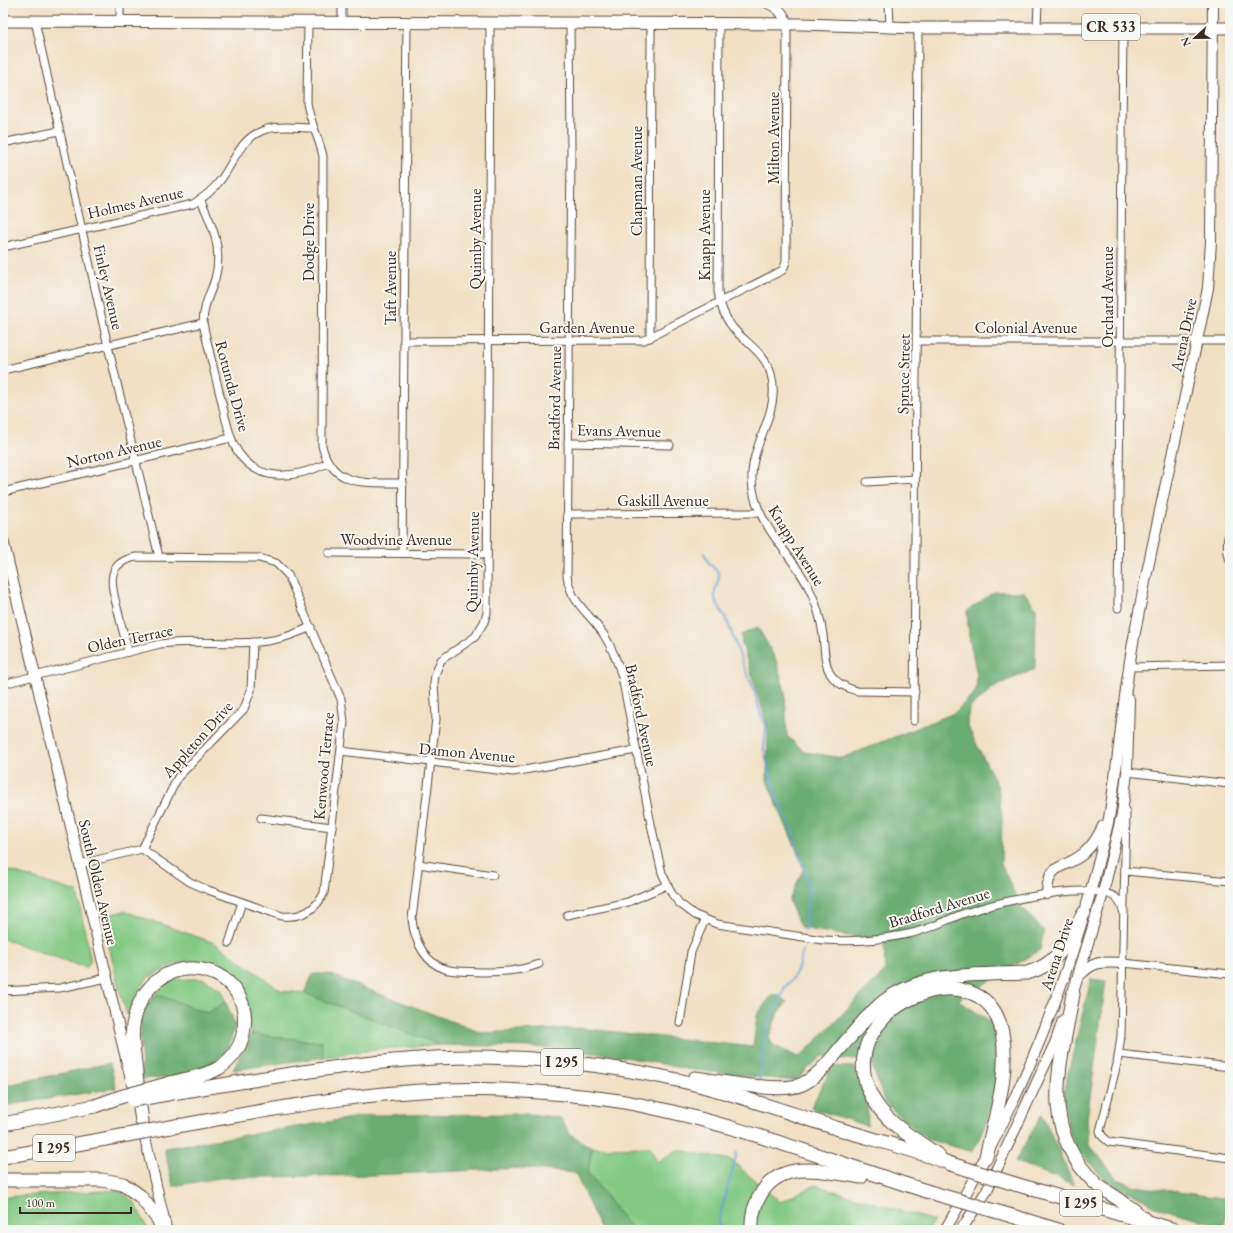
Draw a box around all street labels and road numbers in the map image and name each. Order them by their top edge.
road number: CR 533 [1082,14,1140,40]
street label: Milton Avenue [763,92,784,184]
street label: Chapman Avenue [626,126,647,236]
street label: Holmes Avenue [85,181,185,224]
street label: Quimby Avenue [465,189,486,289]
street label: Knapp Avenue [694,189,715,281]
street label: Dodge Drive [298,203,319,281]
street label: Finley Avenue [89,242,129,332]
street label: Orchard Avenue [1097,246,1118,348]
street label: Taft Avenue [380,251,401,325]
street label: Arena Drive [1165,296,1202,375]
street label: Garden Avenue [539,317,635,338]
street label: Colonial Avenue [975,317,1077,338]
street label: Spruce Street [892,334,915,414]
street label: Rotunda Drive [210,338,255,434]
street label: Bradford Avenue [543,346,566,450]
street label: Evans Avenue [577,419,661,442]
street label: Norton Avenue [65,430,163,473]
street label: Gaskill Avenue [617,490,709,511]
street label: Knapp Avenue [763,501,830,590]
street label: Quimby Avenue [461,511,484,613]
street label: Woodvine Avenue [340,529,452,550]
street label: Olden Terrace [85,619,175,658]
street label: Bradford Avenue [620,662,663,768]
street label: Appleton Drive [157,697,237,783]
street label: Kenwood Terrace [308,711,339,821]
street label: Damon Avenue [418,738,516,767]
street label: South Olden Avenue [74,817,123,947]
street label: Bradford Avenue [886,882,992,933]
street label: Arena Drive [1035,915,1078,994]
road number: I 295 [541,1049,583,1075]
road number: I 295 [33,1135,75,1161]
road number: I 295 [1060,1190,1102,1216]

